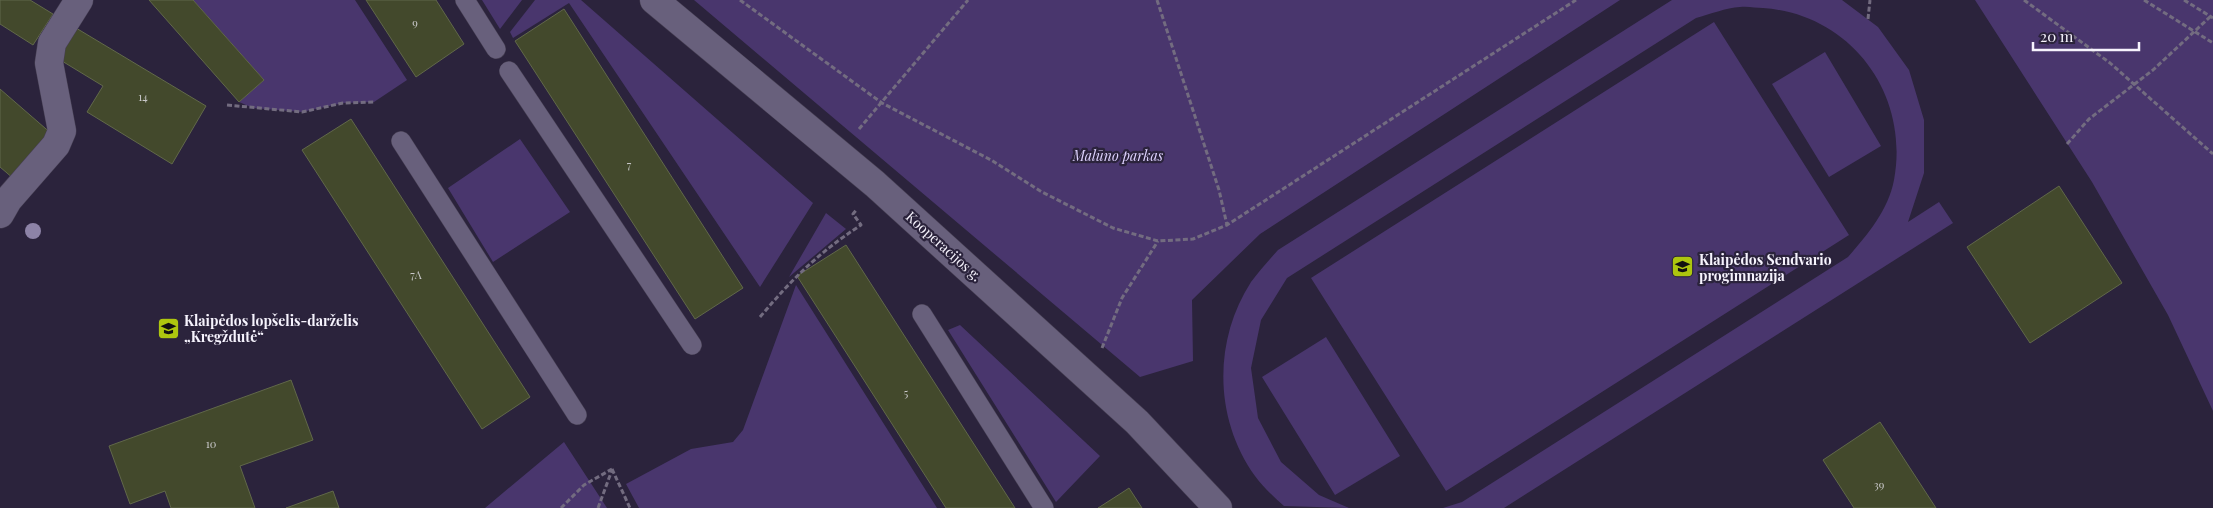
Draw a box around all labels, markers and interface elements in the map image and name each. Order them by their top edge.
house number: 9 [412,15,418,30]
scale bar [2033,20,2139,52]
text: 20 m [2040,26,2074,46]
house number: 14 [138,89,148,104]
park label: Malūno parkas [1072,146,1164,165]
house number: 7 [627,157,632,172]
street label: Kooperacijos g. [902,207,986,285]
place label: Klaipėdos Sendvario progimnazija [1699,250,1832,285]
school or university icon: Klaipėdos Sendvario progimnazija [1671,255,1695,279]
house number: 7A [410,267,422,282]
place label: Klaipėdos lopšelis-darželis „Kregždutė“ [184,311,358,346]
school or university icon: Klaipėdos lopšelis-darželis „Kregždutė“ [156,316,180,340]
house number: 5 [904,385,909,400]
house number: 10 [206,436,217,451]
house number: 39 [1874,477,1885,492]

